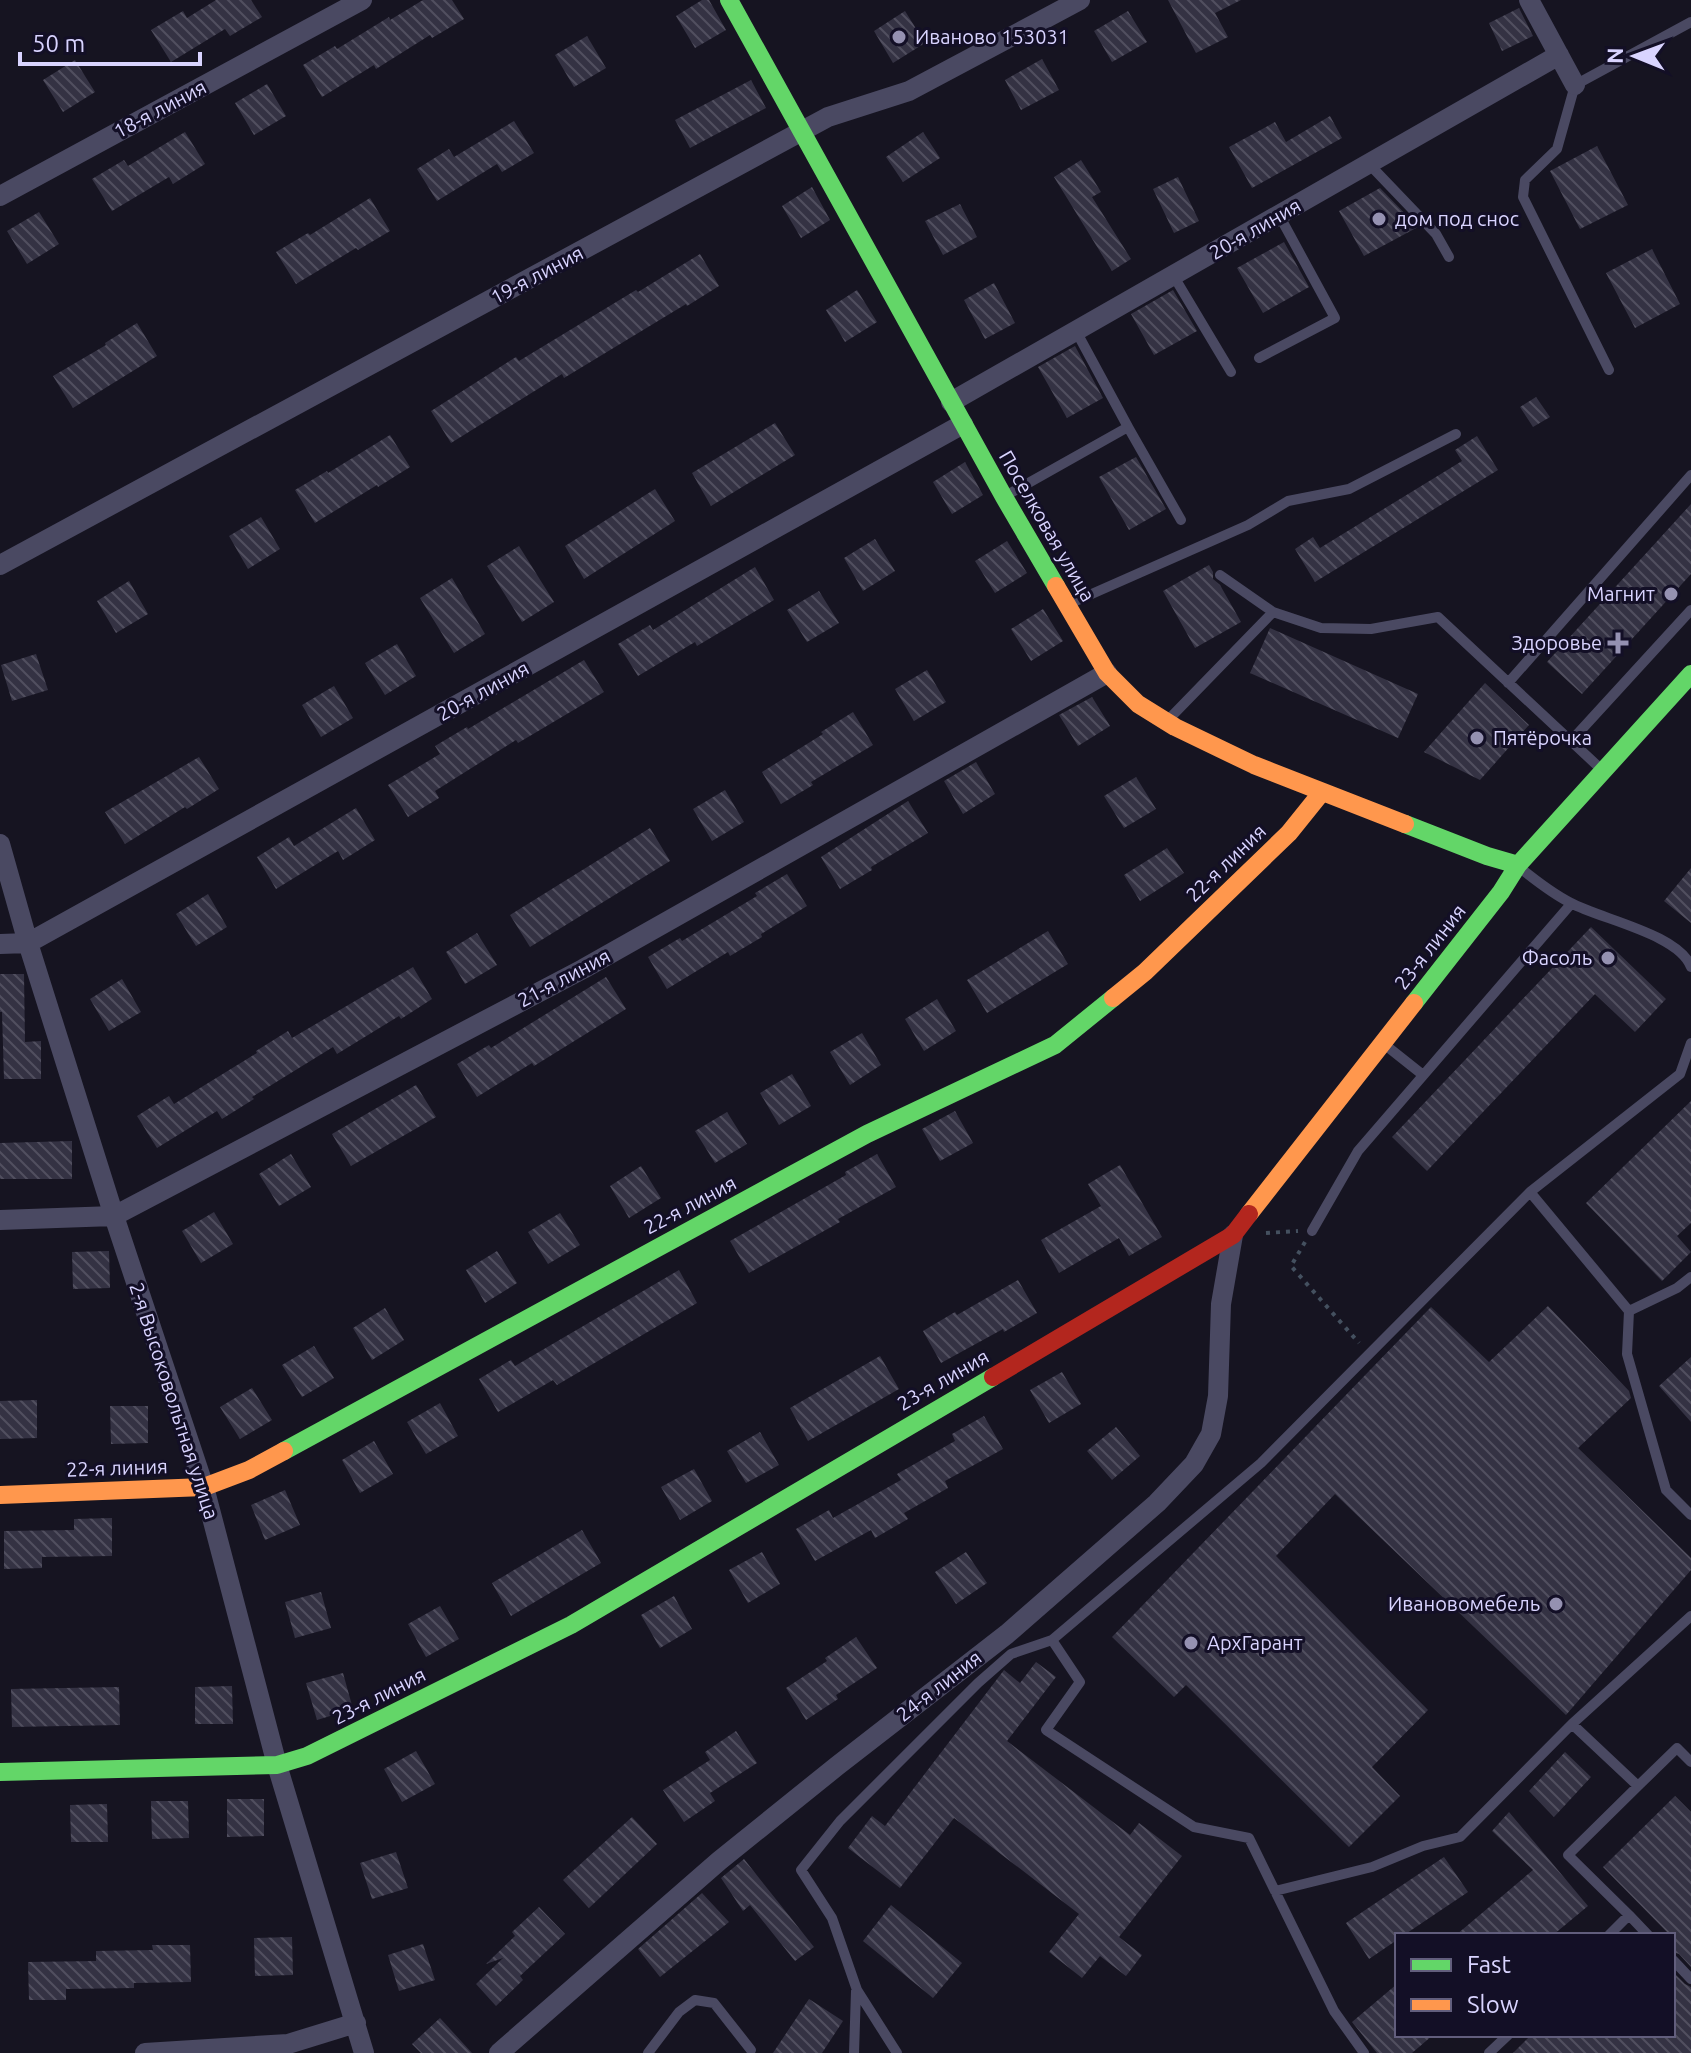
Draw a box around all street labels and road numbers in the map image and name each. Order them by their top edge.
street label: 18-я линия [110,75,210,143]
street label: 20-я линия [1205,193,1304,264]
street label: 19-я линия [487,241,587,309]
street label: Поселковая улица [995,446,1100,605]
street label: 20-я линия [433,656,533,725]
street label: 22-я линия [1181,819,1270,906]
street label: 23-я линия [1389,900,1470,994]
street label: 21-я линия [514,944,614,1012]
street label: 22-я линия [640,1171,740,1239]
street label: 2-я Высоковольтная улица [125,1280,224,1522]
street label: 23-я линия [893,1344,992,1415]
street label: 22-я линия [66,1454,168,1481]
street label: 24-я линия [892,1645,986,1726]
street label: 23-я линия [328,1662,429,1729]

